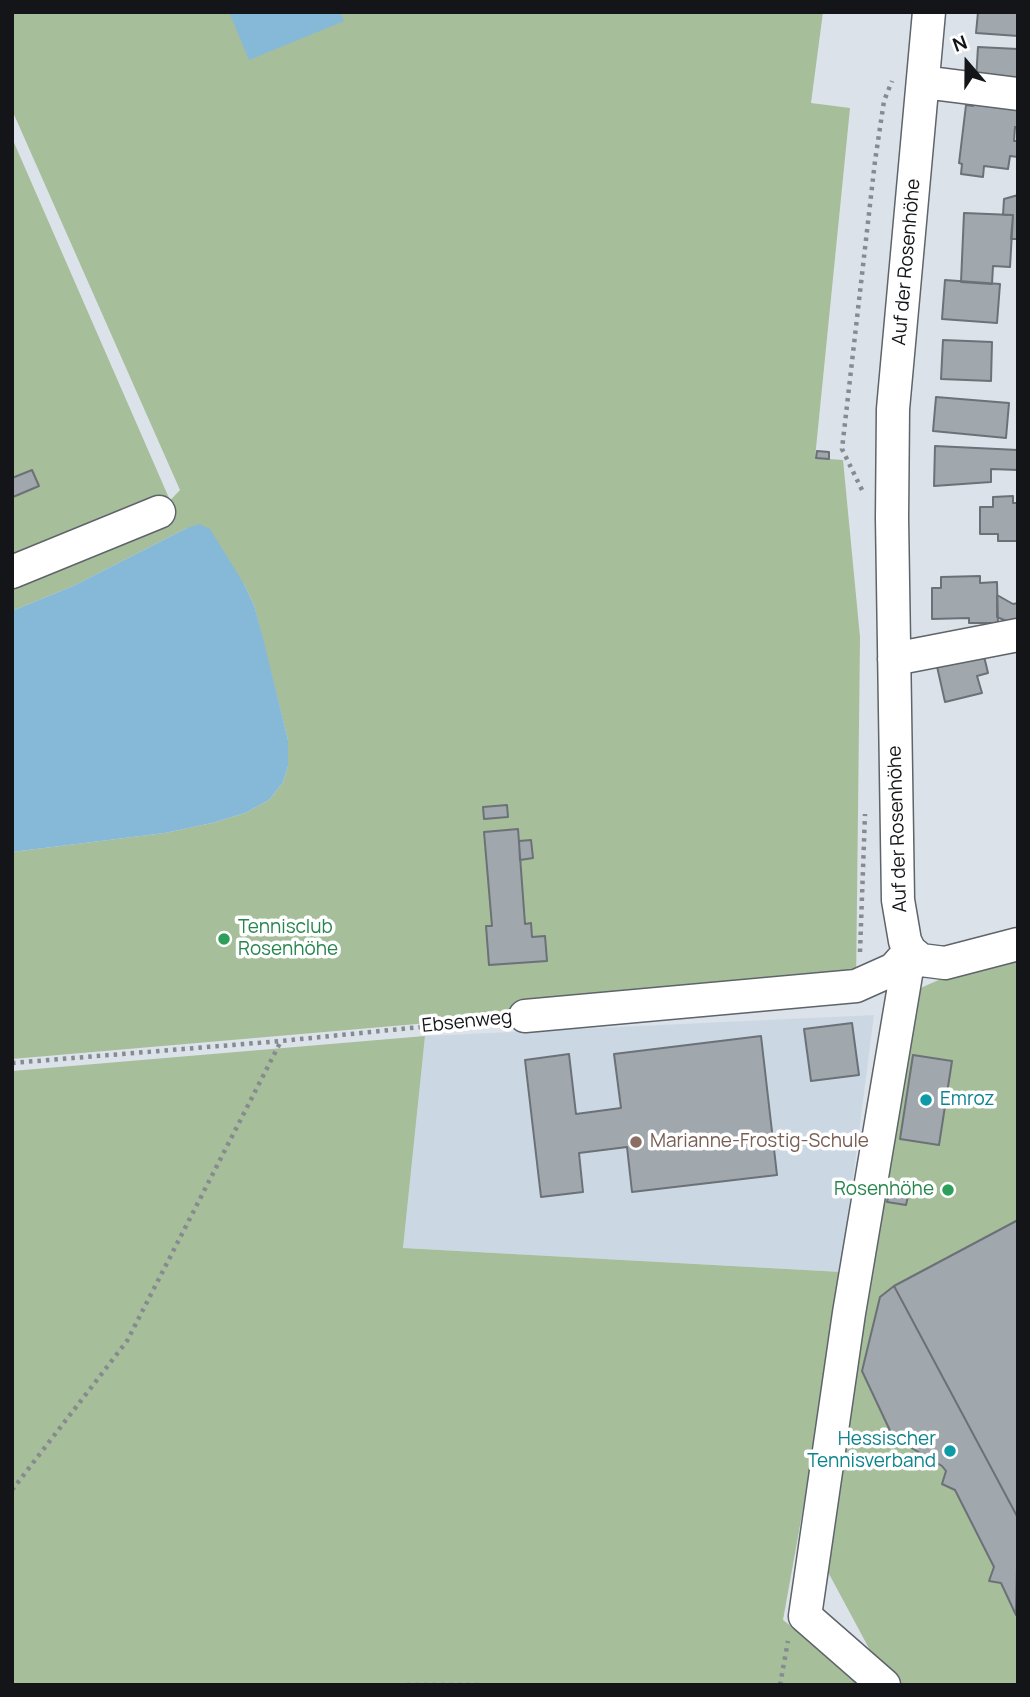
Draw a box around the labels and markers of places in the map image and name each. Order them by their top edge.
place label: Tennisclub Rosenhöhe [238,917,338,961]
marker: Tennisclub Rosenhöhe [216,931,232,947]
place label: Emroz [940,1089,995,1111]
marker: Emroz [918,1092,934,1108]
place label: Marianne-Frostig-Schule [650,1131,869,1153]
marker: Marianne-Frostig-Schule [628,1134,644,1150]
place label: Rosenhöhe [834,1179,934,1201]
marker: Rosenhöhe [940,1182,956,1198]
place label: Hessischer Tennisverband [807,1429,936,1473]
marker: Hessischer Tennisverband [942,1443,958,1459]

